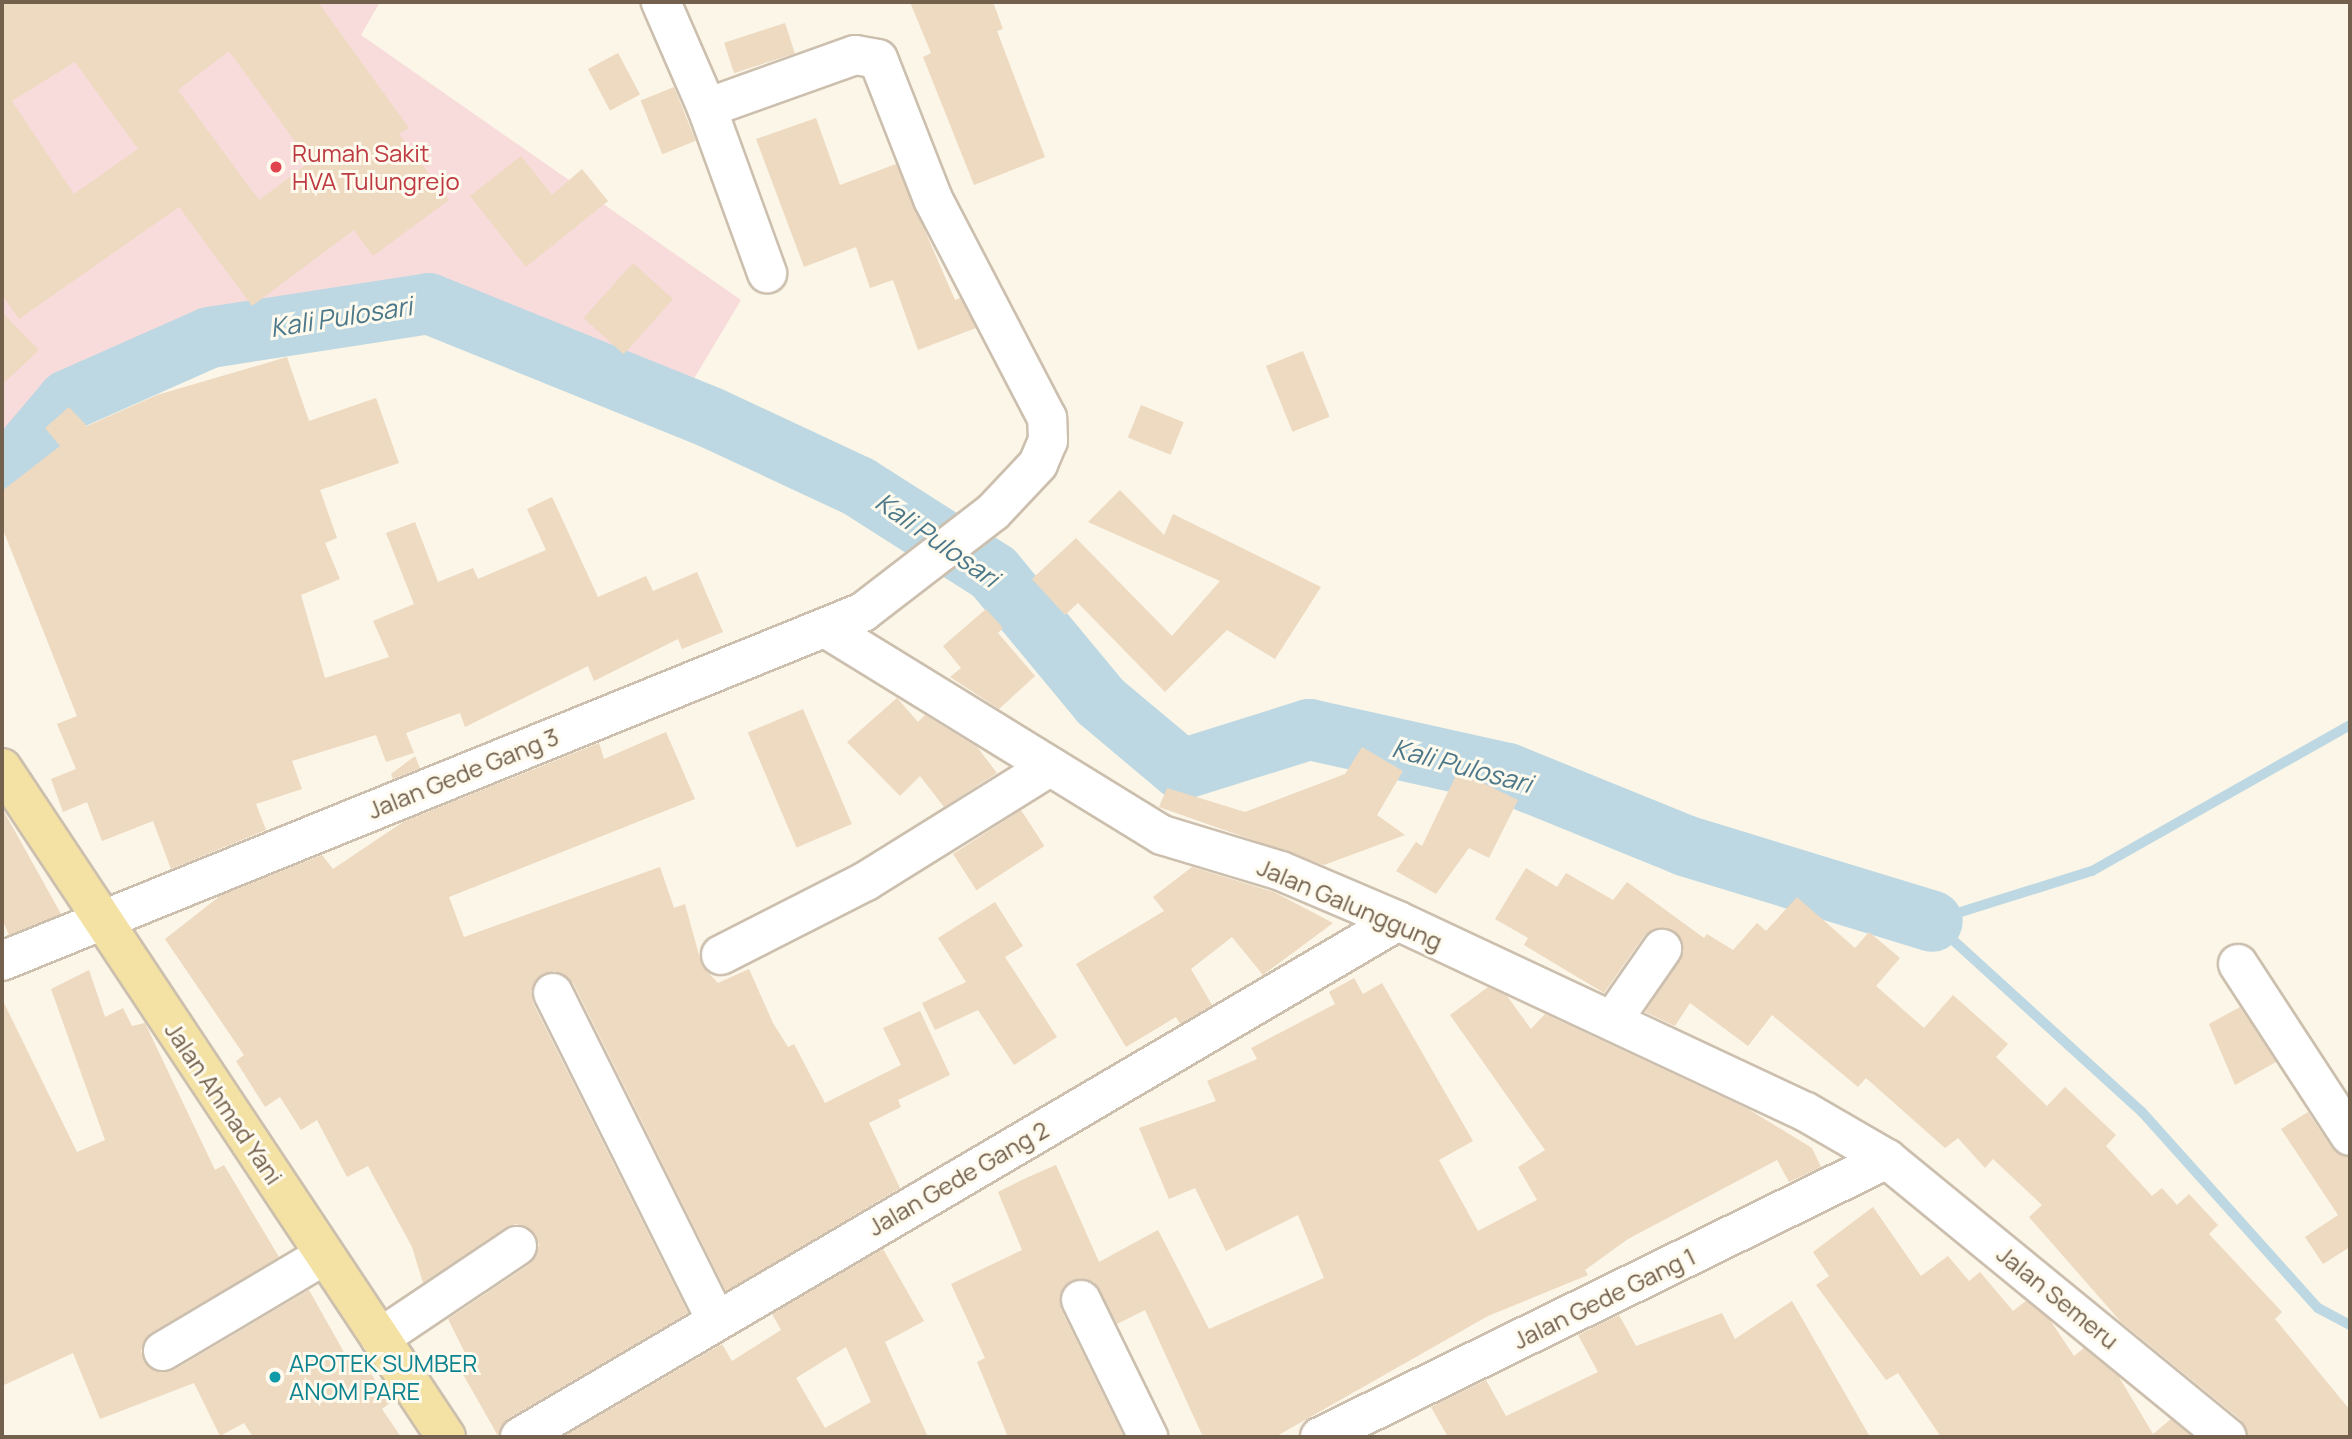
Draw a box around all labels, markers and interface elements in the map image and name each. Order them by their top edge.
place label: Rumah Sakit HVA Tulungrejo [292,139,460,195]
marker: Rumah Sakit HVA Tulungrejo [266,157,286,177]
water label: Kali Pulosari [268,290,414,344]
water label: Kali Pulosari [869,486,1005,594]
street label: Jalan Gede Gang 3 [363,722,563,824]
water label: Kali Pulosari [1389,732,1535,800]
street label: Jalan Galunggung [1253,852,1447,956]
street label: Jalan Ahmad Yani [159,1017,289,1189]
street label: Jalan Gede Gang 2 [863,1115,1053,1241]
street label: Jalan Semeru [1991,1239,2125,1355]
street label: Jalan Gede Gang 1 [1508,1241,1700,1355]
place label: APOTEK SUMBER ANOM PARE [289,1349,478,1405]
marker: APOTEK SUMBER ANOM PARE [267,1369,283,1385]

